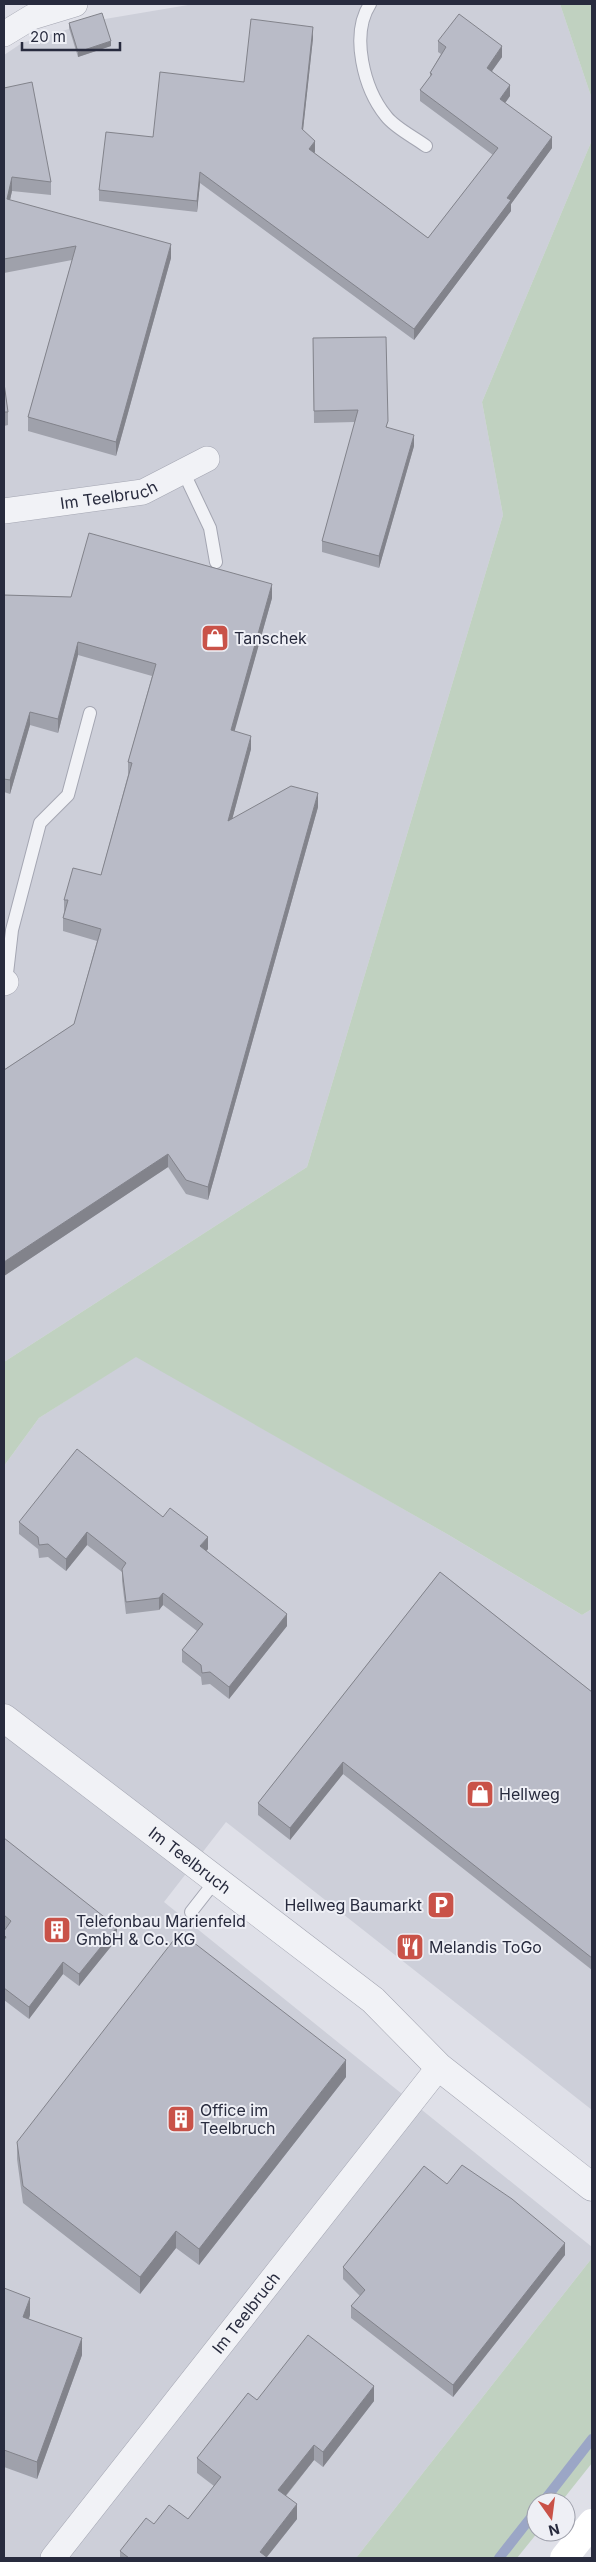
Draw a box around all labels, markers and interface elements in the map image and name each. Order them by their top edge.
scale bar [22,20,120,52]
text: 20 m [30,27,66,46]
street label: Im Teelbruch [59,476,161,513]
shop icon: Tanschek [200,623,230,653]
place label: Tanschek [234,628,307,648]
shop icon: Hellweg [465,1779,495,1809]
place label: Hellweg [499,1784,560,1804]
street label: Im Teelbruch [145,1822,235,1898]
parking icon: Hellweg Baumarkt [426,1890,456,1920]
place label: Hellweg Baumarkt [284,1895,422,1915]
place label: Telefonbau Marienfeld GmbH & Co. KG [76,1911,246,1949]
building icon: Telefonbau Marienfeld GmbH & Co. KG [42,1915,72,1945]
restaurant icon: Melandis ToGo [395,1932,425,1962]
place label: Melandis ToGo [429,1937,542,1957]
place label: Office im Teelbruch [200,2100,276,2138]
building icon: Office im Teelbruch [166,2104,196,2134]
street label: Im Teelbruch [208,2268,284,2358]
north arrow [526,2492,576,2542]
text: N [547,2521,561,2540]

